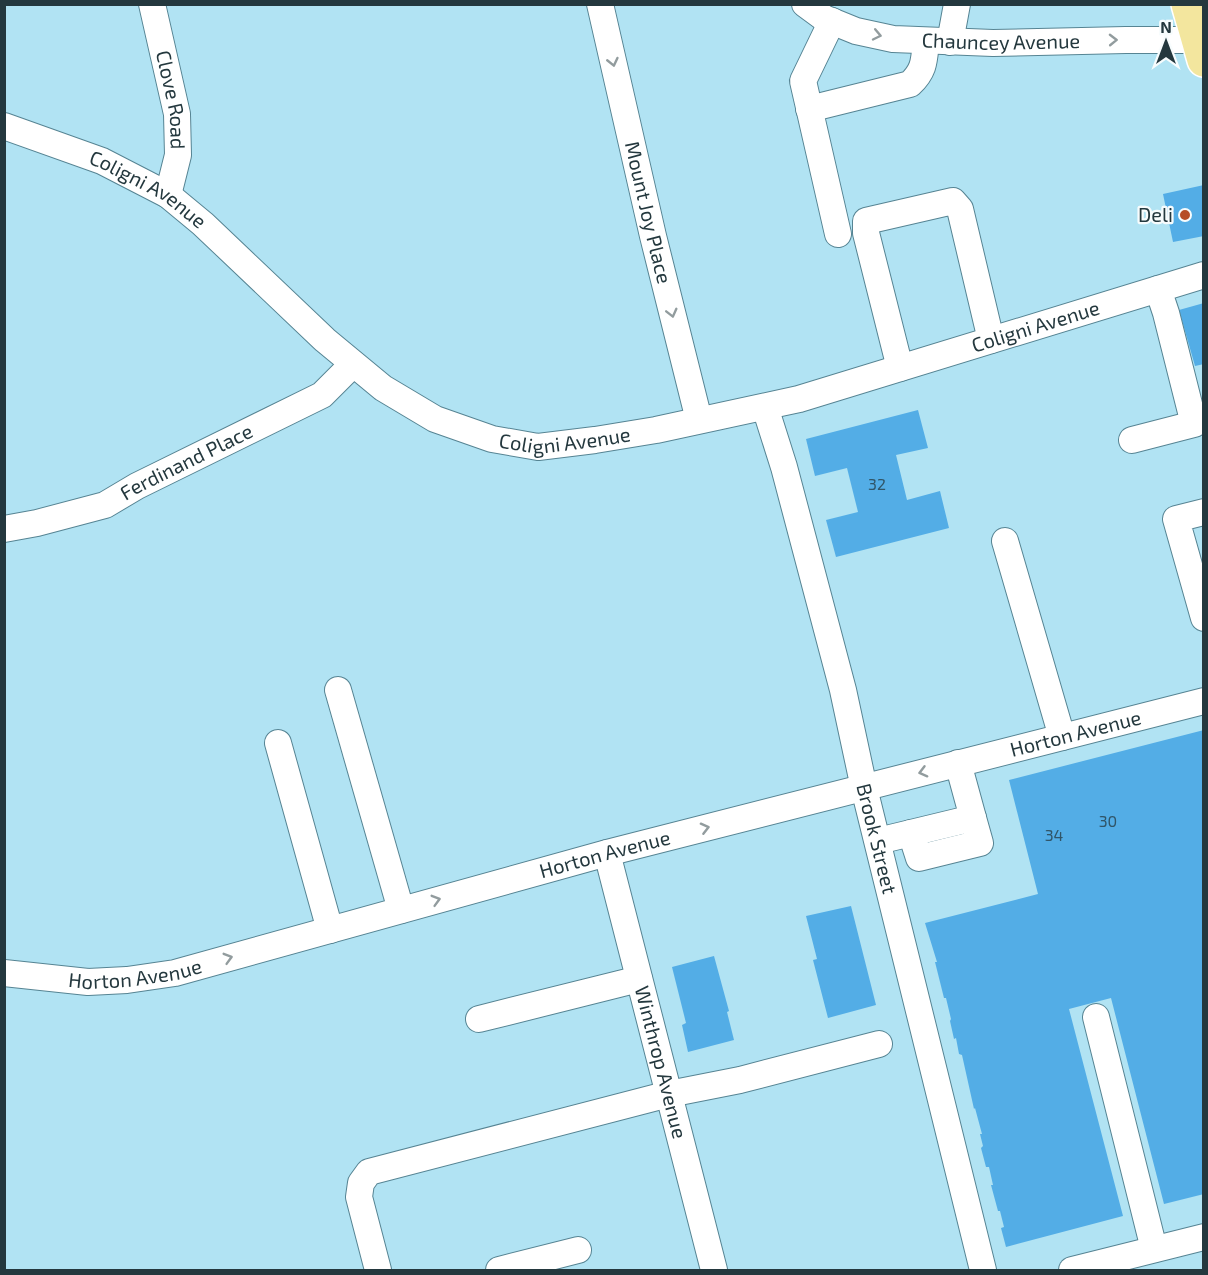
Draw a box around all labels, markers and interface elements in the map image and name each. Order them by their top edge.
north arrow [1136,12,1196,72]
text: N [1160,17,1172,36]
street label: Chauncey Avenue [921,27,1080,54]
one-way arrow [872,28,882,41]
one-way arrow [1109,34,1118,47]
street label: Clove Road [152,48,191,150]
one-way arrow [606,56,619,66]
street label: Mount Joy Place [621,139,677,286]
street label: Coligni Avenue [87,145,212,233]
place label: Deli [1138,202,1173,226]
marker: Deli [1178,208,1192,222]
street label: Coligni Avenue [968,295,1102,356]
one-way arrow [665,308,678,318]
street label: Ferdinand Place [115,418,256,504]
street label: Coligni Avenue [497,421,632,459]
house number: 32 [868,474,886,493]
street label: Horton Avenue [1007,704,1144,761]
one-way arrow [918,765,928,778]
street label: Brook Street [852,781,903,896]
house number: 30 [1099,811,1117,830]
one-way arrow [700,822,710,835]
street label: Horton Avenue [536,824,673,882]
house number: 34 [1045,825,1064,844]
one-way arrow [431,895,441,908]
street label: Horton Avenue [67,953,204,993]
one-way arrow [222,953,233,965]
street label: Winthrop Avenue [631,983,693,1141]

